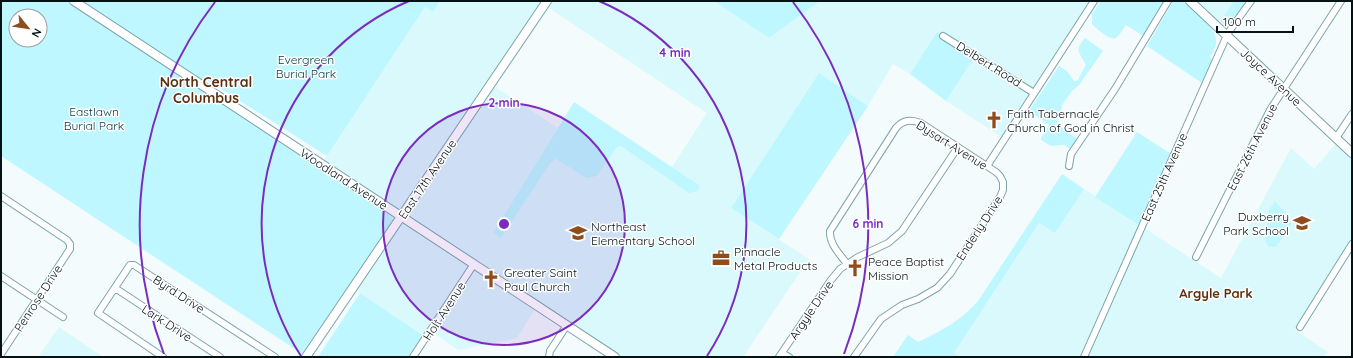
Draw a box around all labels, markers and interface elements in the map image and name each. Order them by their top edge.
north arrow [8,8,48,48]
scale bar [1217,8,1293,34]
text: 100 m [1223,14,1256,29]
text: N [29,26,45,40]
street label: Delbert Road [954,38,1024,90]
text: 4 min [659,45,691,60]
street label: Joyce Avenue [1237,45,1305,109]
park label: Evergreen Burial Park [276,52,336,81]
district label: North Central Columbus [160,73,252,107]
text: 2 min [488,95,520,110]
street label: East 26th Avenue [1224,101,1280,193]
park label: Eastlawn Burial Park [64,104,124,133]
place label: Faith Tabernacle Church of God in Christ [1007,106,1134,135]
church icon: Faith Tabernacle Church of God in Christ [984,110,1004,130]
street label: Dysart Avenue [914,117,991,173]
street label: East 25th Avenue [1138,130,1190,224]
street label: East 17th Avenue [395,136,459,222]
street label: Woodland Avenue [297,145,391,213]
street label: Enderly Drive [953,193,1006,263]
place label: Duxberry Park School [1223,209,1289,238]
school or university icon: Duxberry Park School [1292,213,1312,233]
text: 6 min [852,216,884,231]
centre of rings [497,217,511,231]
place label: Northeast Elementary School [591,219,695,248]
school or university icon: Northeast Elementary School [568,223,588,243]
place label: Pinnacle Metal Products [734,244,818,273]
office icon: Pinnacle Metal Products [711,248,731,268]
place label: Peace Baptist Mission [868,254,944,283]
church icon: Peace Baptist Mission [845,258,865,278]
street label: Penrose Drive [11,261,65,334]
place label: Greater Saint Paul Church [504,265,577,294]
church icon: Greater Saint Paul Church [481,269,501,289]
street label: Byrd Drive [150,272,208,316]
street label: Argyle Drive [786,277,836,342]
street label: Holt Avenue [419,279,469,343]
district label: Argyle Park [1179,285,1253,301]
street label: Lark Drive [139,301,195,345]

